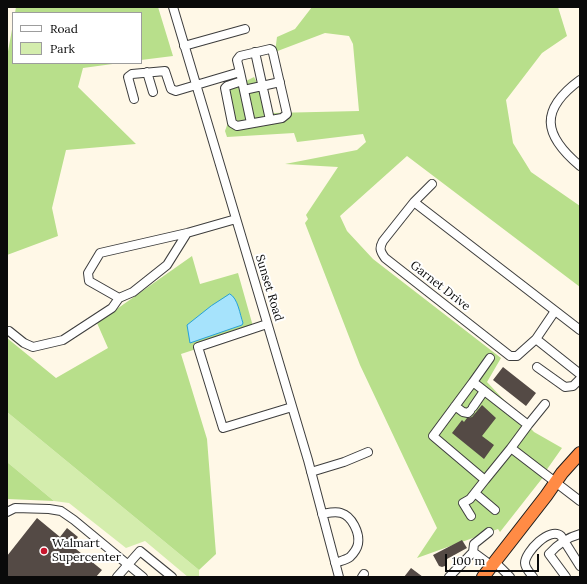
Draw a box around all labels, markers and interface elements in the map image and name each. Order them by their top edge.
legend [12,12,142,64]
text: Road [50,21,78,36]
text: Park [50,41,75,56]
street label: Sunset Road [252,253,286,323]
street label: Garnet Drive [407,258,473,314]
place label: Walmart Supercenter [52,537,121,565]
marker: Walmart Supercenter [39,546,49,556]
scale bar [447,546,541,572]
text: 100 m [452,553,485,568]

